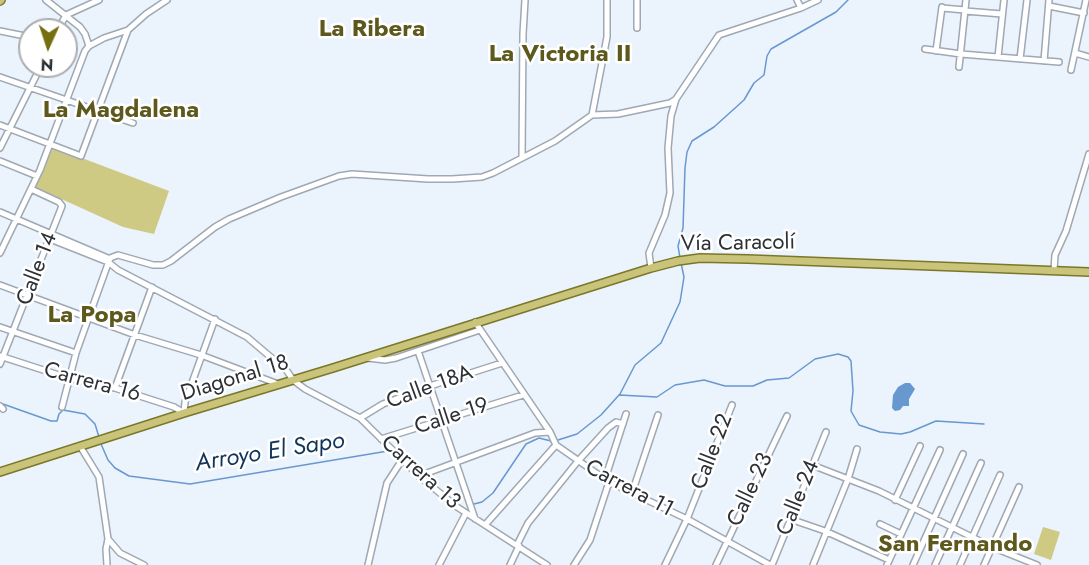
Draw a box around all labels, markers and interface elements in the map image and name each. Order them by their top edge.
district label: La Ribera [319,16,425,44]
north arrow [18,18,78,78]
district label: La Victoria II [489,41,631,69]
text: N [40,53,54,76]
district label: La Magdalena [43,97,199,125]
street label: Calle 14 [12,229,64,309]
street label: Vía Caracolí [681,230,795,258]
district label: La Popa [48,302,136,330]
street label: Diagonal 18 [178,350,292,408]
street label: Carrera 16 [41,357,143,409]
street label: Calle 18A [383,360,477,416]
street label: Calle 19 [412,393,492,441]
street label: Calle 22 [687,411,739,493]
water label: Arroyo El Sapo [193,427,347,479]
street label: Carrera 13 [375,430,465,516]
street label: Calle 23 [723,449,779,531]
street label: Carrera 11 [580,455,678,523]
street label: Calle 24 [772,456,826,540]
district label: San Fernando [878,531,1032,559]

